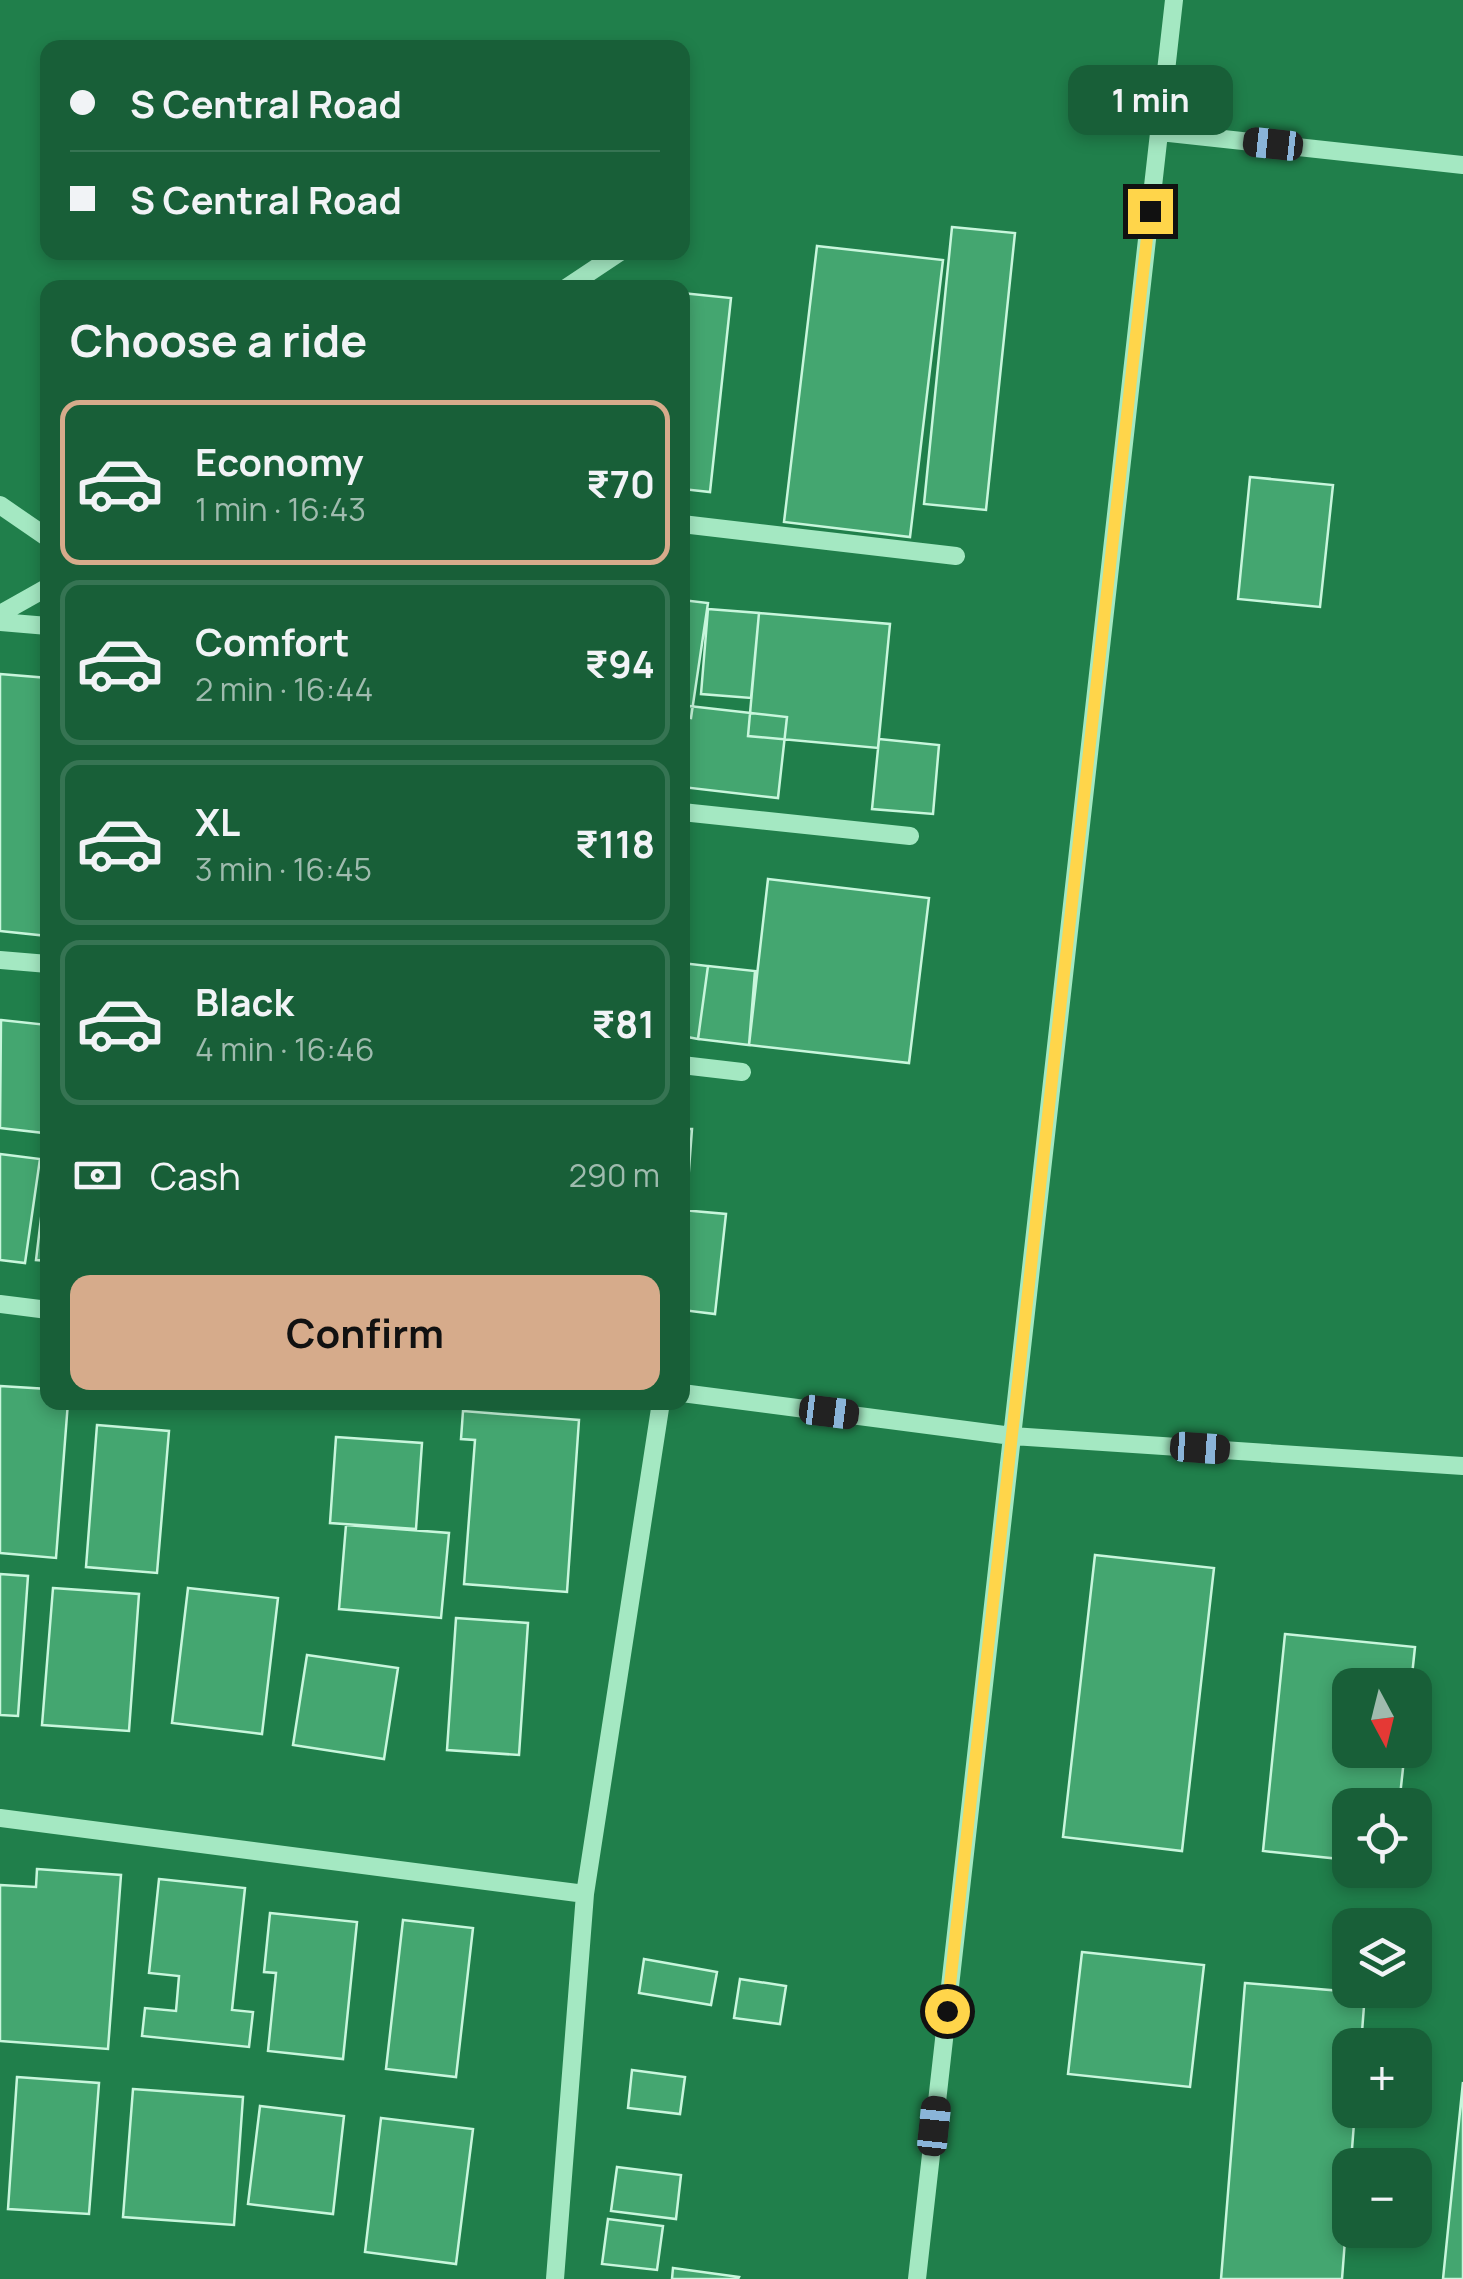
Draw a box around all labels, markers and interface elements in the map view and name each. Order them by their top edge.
callout: 1 min [1068,66,1232,136]
text: S Central Road [130,77,402,129]
text: 1 min [1111,78,1190,122]
car [1242,126,1304,162]
text: S Central Road [130,173,402,225]
route end [1128,189,1173,234]
text: Choose a ride [70,309,367,371]
text: Economy [195,435,364,487]
icon: car [75,438,165,528]
text: ₹70 [586,457,655,509]
text: 1 min · 16:43 [195,487,366,531]
text: Comfort [195,615,349,667]
icon: car [75,618,165,708]
text: ₹94 [585,637,655,689]
text: 2 min · 16:44 [195,667,373,711]
text: XL [195,795,240,847]
icon: car [75,798,165,888]
text: ₹118 [575,817,655,869]
text: 3 min · 16:45 [195,847,372,891]
text: Black [195,975,294,1027]
icon: car [75,978,165,1068]
text: ₹81 [592,997,655,1049]
text: 4 min · 16:46 [195,1027,375,1071]
icon: cash [70,1148,125,1203]
text: Cash [150,1149,241,1201]
text: 290 m [569,1153,660,1197]
button: Confirm [70,1275,660,1390]
car [797,1393,861,1431]
car [1169,1431,1231,1465]
north arrow [1332,1668,1432,1768]
map controls [1332,1668,1432,2248]
button: locate [1332,1788,1432,1888]
button: layers [1332,1908,1432,2008]
route start [925,1989,970,2034]
button: + [1332,2028,1432,2128]
car [916,2095,952,2157]
button: − [1332,2148,1432,2248]

